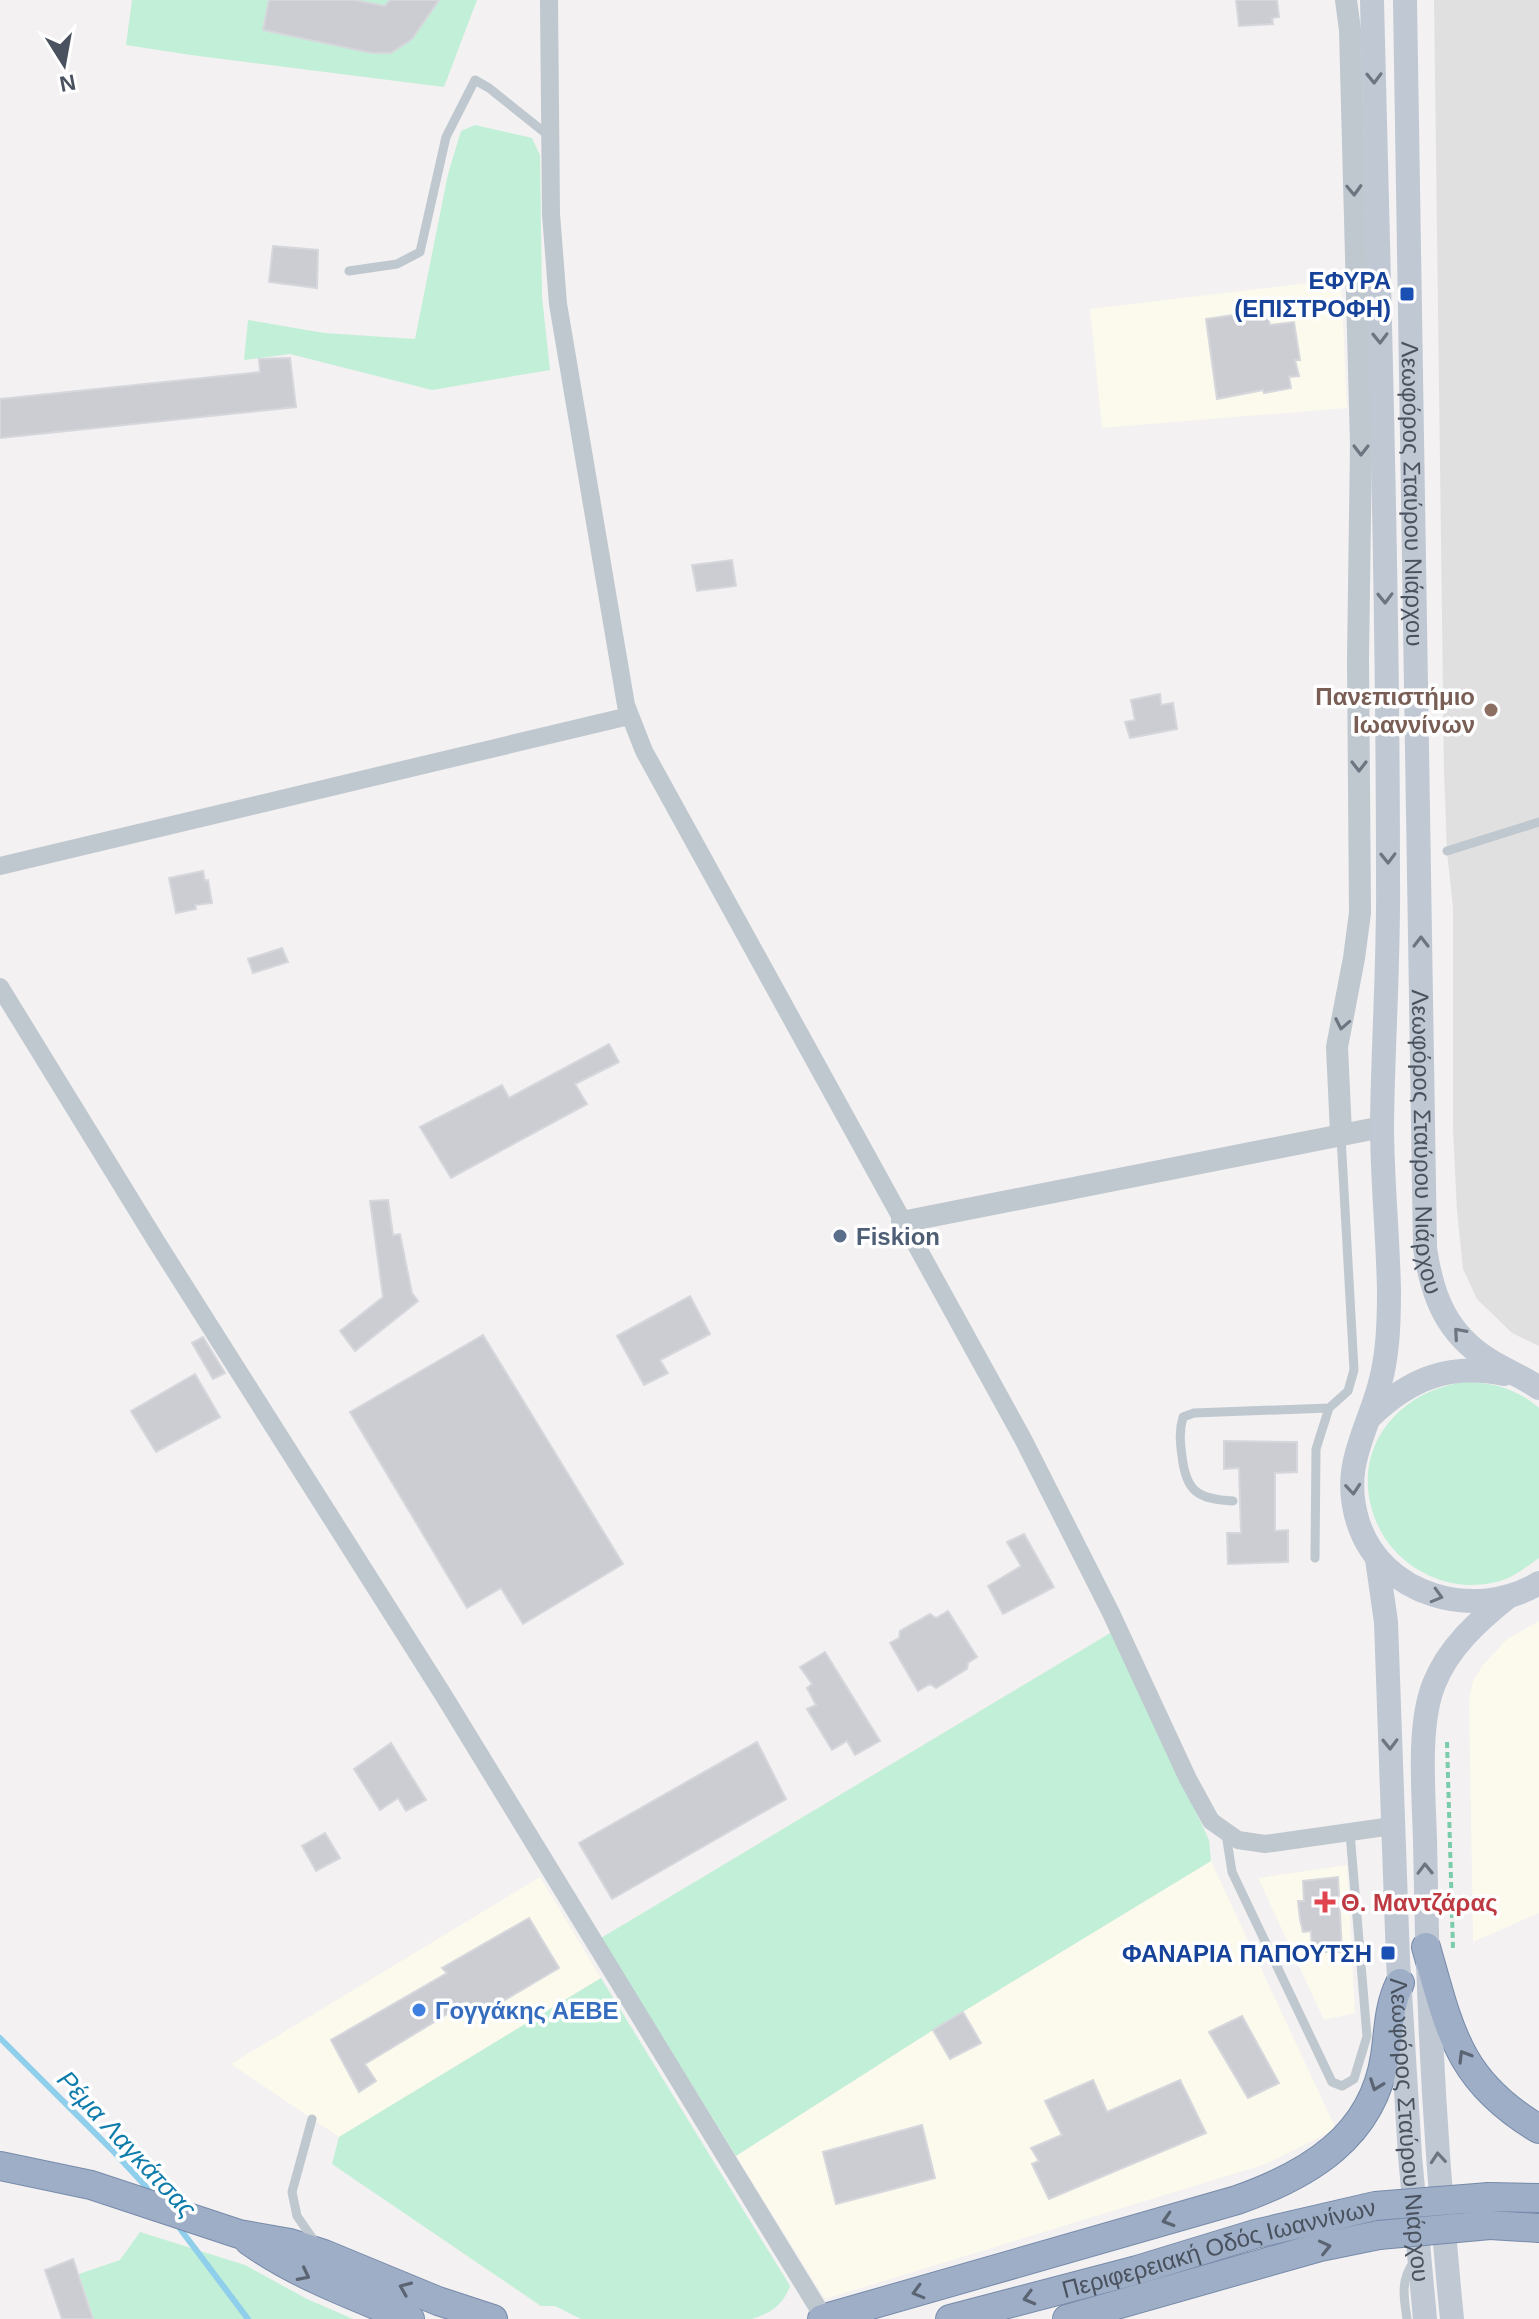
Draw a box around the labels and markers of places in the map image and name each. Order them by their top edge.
place label: ΕΦΥΡΑ (ΕΠΙΣΤΡΟΦΗ) [1234,267,1391,322]
marker: ΕΦΥΡΑ (ΕΠΙΣΤΡΟΦΗ) [1398,285,1416,303]
place label: Πανεπιστήμιο Ιωαννίνων [1315,683,1475,738]
marker: Πανεπιστήμιο Ιωαννίνων [1482,701,1500,719]
place label: Fiskion [856,1223,940,1250]
marker: Fiskion [831,1227,849,1245]
place label: Θ. Μαντζάρας [1341,1889,1498,1916]
marker: Θ. Μαντζάρας [1316,1893,1334,1911]
place label: ΦΑΝΑΡΙΑ ΠΑΠΟΥΤΣΗ [1122,1940,1372,1967]
marker: ΦΑΝΑΡΙΑ ΠΑΠΟΥΤΣΗ [1379,1944,1397,1962]
place label: Γογγάκης ΑΕΒΕ [435,1997,619,2024]
marker: Γογγάκης ΑΕΒΕ [410,2001,428,2019]

